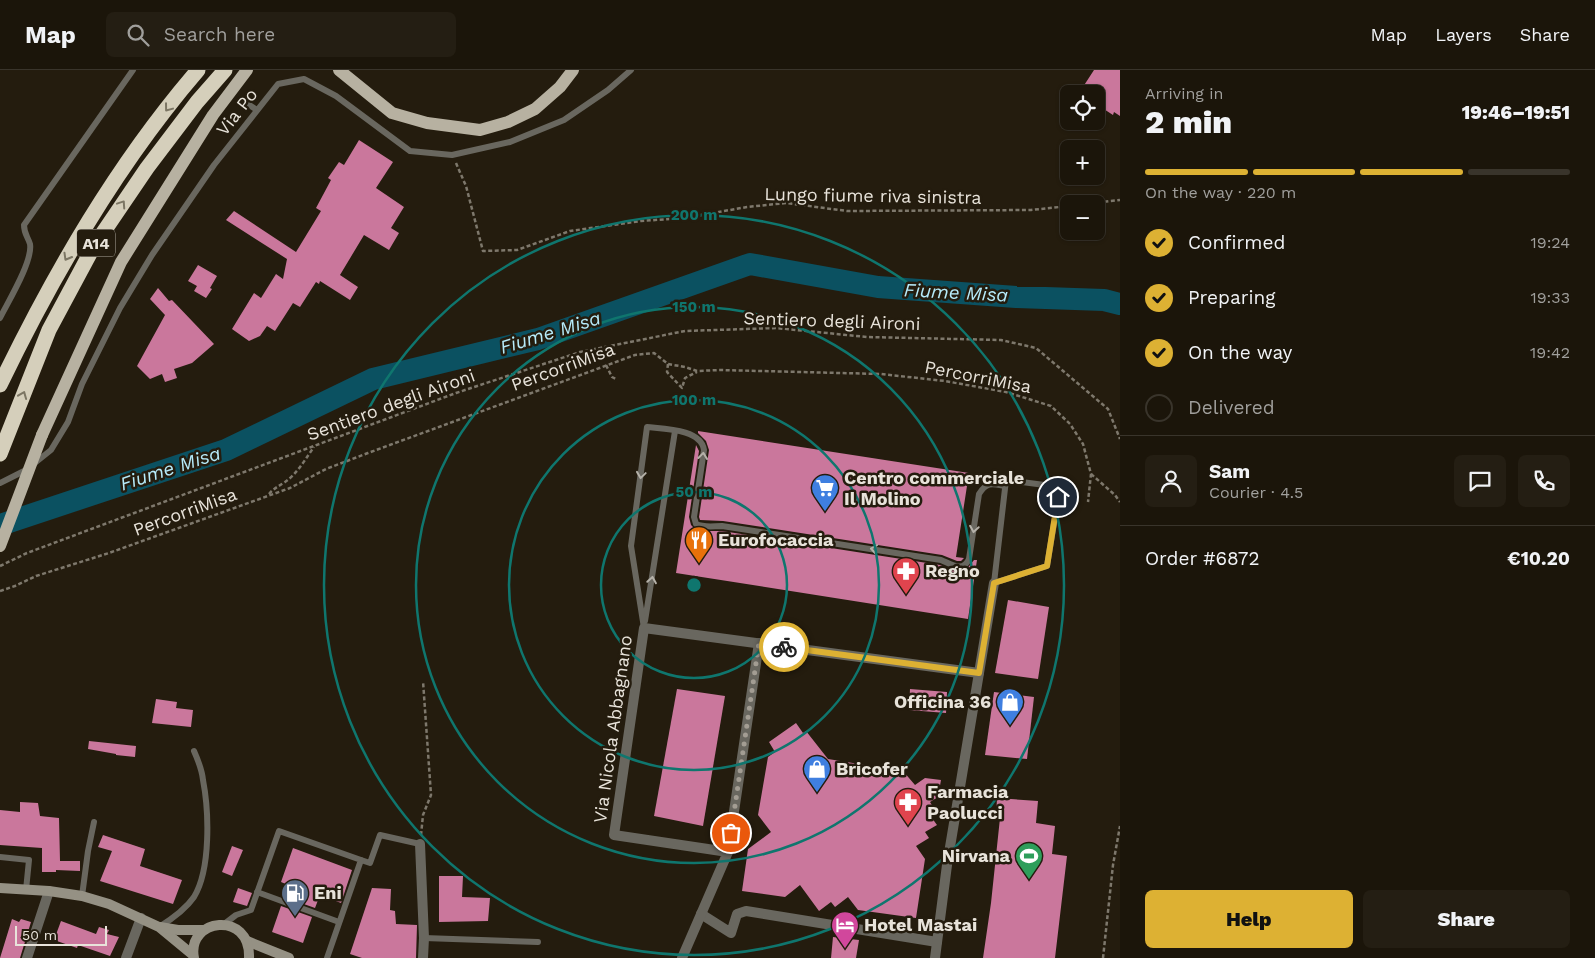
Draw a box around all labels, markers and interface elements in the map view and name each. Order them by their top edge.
search box [106,12,456,57]
text: Map [25,21,76,49]
icon: search [124,21,152,49]
text: Search here [164,23,275,46]
text: Map [1370,24,1407,45]
text: Layers [1435,24,1492,45]
text: Share [1520,24,1570,45]
street label: Via Po [212,84,261,139]
text: Arriving in [1145,84,1223,103]
map controls [1060,85,1105,240]
button: locate [1060,85,1105,130]
text: 19:46–19:51 [1462,101,1570,124]
one-way arrow [165,102,174,112]
text: 2 min [1145,103,1232,141]
button: + [1060,140,1105,185]
street label: Lungo fiume riva sinistra [764,183,982,208]
text: On the way · 220 m [1145,183,1296,202]
button: − [1060,195,1105,240]
one-way arrow [116,201,125,210]
text: 200 m [671,206,717,224]
icon: check [1145,229,1173,257]
road number: A14 [77,230,115,257]
text: Confirmed [1188,231,1285,254]
text: 19:24 [1531,233,1570,252]
one-way arrow [64,252,74,261]
water label: Fiume Misa [903,278,1009,307]
icon: check [1145,284,1173,312]
text: Preparing [1188,286,1275,309]
text: 19:33 [1530,288,1570,307]
text: 150 m [672,298,716,316]
water label: Fiume Misa [497,306,604,359]
street label: Sentiero degli Aironi [743,307,921,334]
street label: PercorriMisa [508,338,617,395]
icon: check [1145,339,1173,367]
text: On the way [1188,341,1292,364]
text: 19:42 [1530,343,1570,362]
street label: PercorriMisa [923,356,1033,397]
street label: Sentiero degli Aironi [304,364,478,445]
one-way arrow [18,391,28,399]
text: 100 m [672,391,716,409]
text: Delivered [1188,396,1275,419]
water label: Fiume Misa [117,441,224,496]
one-way arrow [697,452,708,460]
button: person [1145,455,1197,507]
button: chat [1454,455,1506,507]
button: phone [1518,455,1570,507]
text: Sam [1209,460,1250,483]
place label: Centro commerciale Il Molino [844,467,1024,509]
one-way arrow [636,471,646,479]
supermarket icon: Centro commerciale Il Molino [810,473,840,512]
pin [1037,476,1079,518]
street label: PercorriMisa [130,483,239,540]
text: 50 m [676,483,712,501]
icon: home [1044,483,1072,511]
text: Courier · 4.5 [1209,483,1303,502]
restaurant icon: Eurofocaccia [684,525,714,564]
one-way arrow [969,525,980,533]
place label: Eurofocaccia [718,529,834,550]
one-way arrow [870,545,879,555]
text: Order #6872 [1145,547,1260,570]
text: €10.20 [1507,547,1570,570]
pharmacy icon: Regno [891,556,921,595]
place label: Regno [925,560,980,581]
one-way arrow [646,575,656,584]
centre of rings [685,576,703,594]
courier [759,622,809,672]
icon: bike [770,633,798,661]
street label: Via Nicola Abbagnano [589,634,636,824]
shop icon: Officina 36 [995,687,1025,726]
place label: Officina 36 [894,691,991,712]
shop icon: Bricofer [802,754,832,793]
place label: Bricofer [836,758,908,779]
place label: Farmacia Paolucci [927,781,1009,823]
pharmacy icon: Farmacia Paolucci [893,787,923,826]
pin [710,812,752,854]
icon: bag [717,819,745,847]
sports icon: Nirvana [1014,841,1044,880]
place label: Nirvana [942,845,1011,866]
fuel station icon: Eni [280,878,310,917]
place label: Eni [314,882,342,903]
button: Help [1145,890,1353,948]
button: Share [1363,890,1570,948]
hotel icon: Hotel Mastai [830,910,860,949]
place label: Hotel Mastai [864,914,977,935]
scale bar [15,923,108,946]
text: 50 m [22,927,57,943]

